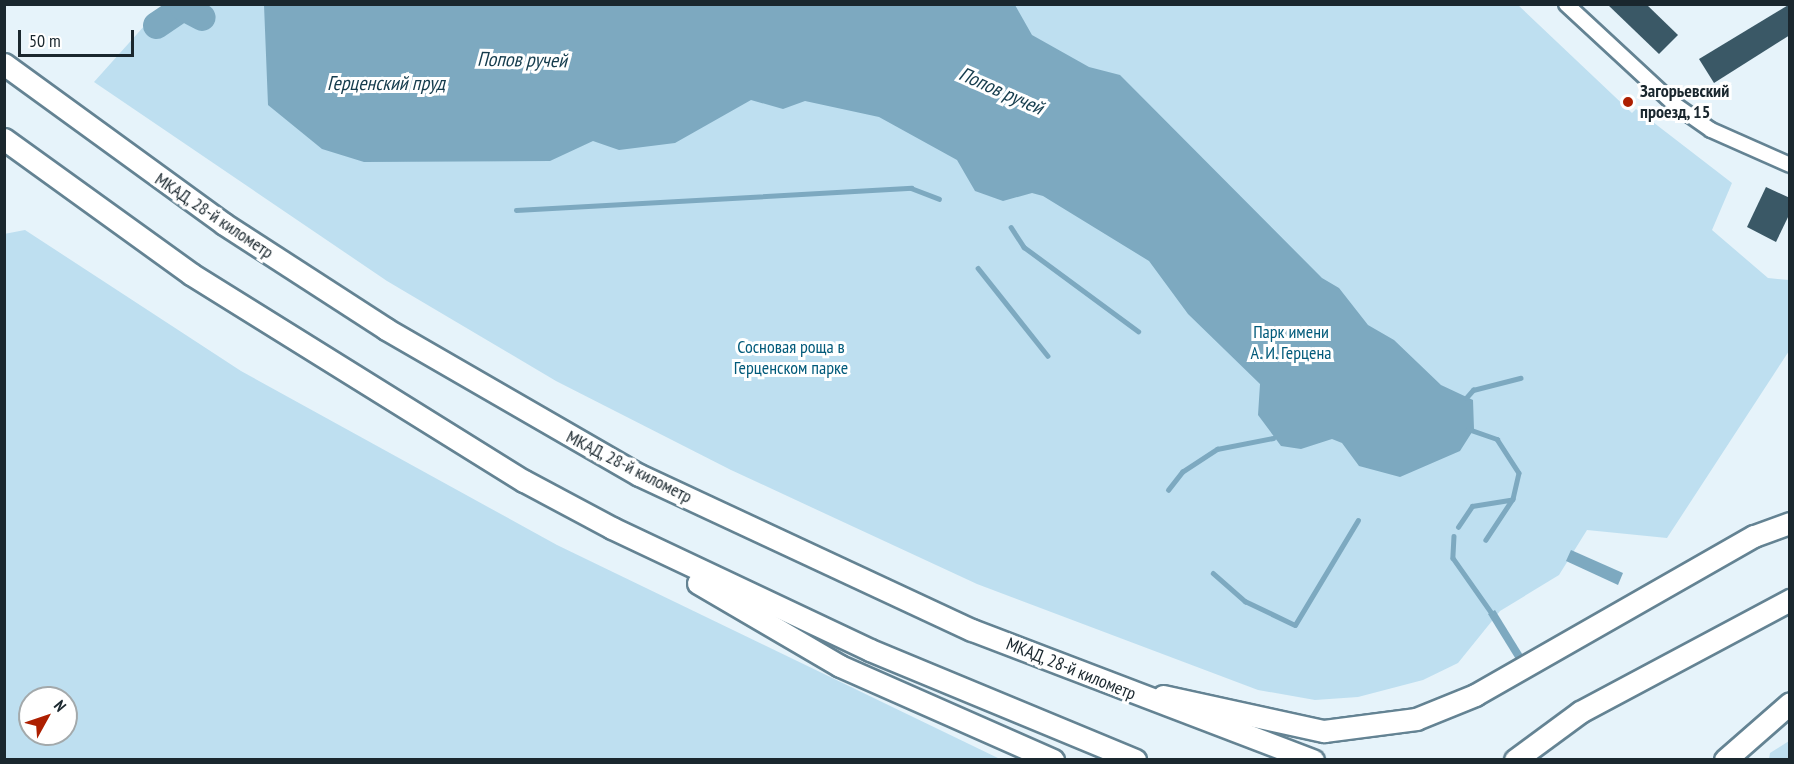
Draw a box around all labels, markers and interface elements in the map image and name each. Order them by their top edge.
scale bar [21,18,136,56]
text: 50 m [29,29,61,52]
water label: Попов ручей [477,47,567,73]
water label: Попов ручей [955,62,1047,120]
water label: Герценский пруд [327,71,445,95]
place label: Загорьевский проезд, 15 [1640,81,1729,124]
marker: Загорьевский проезд, 15 [1621,95,1635,109]
street label: МКАД, 28-й километр [150,168,278,264]
park label: Парк имени А. И. Герцена [1249,322,1333,364]
park label: Сосновая роща в Герценском парке [734,337,848,380]
street label: МКАД, 28-й километр [562,426,696,508]
street label: МКАД, 28-й километр [1002,633,1140,705]
north arrow [18,686,78,746]
text: N [50,696,71,715]

